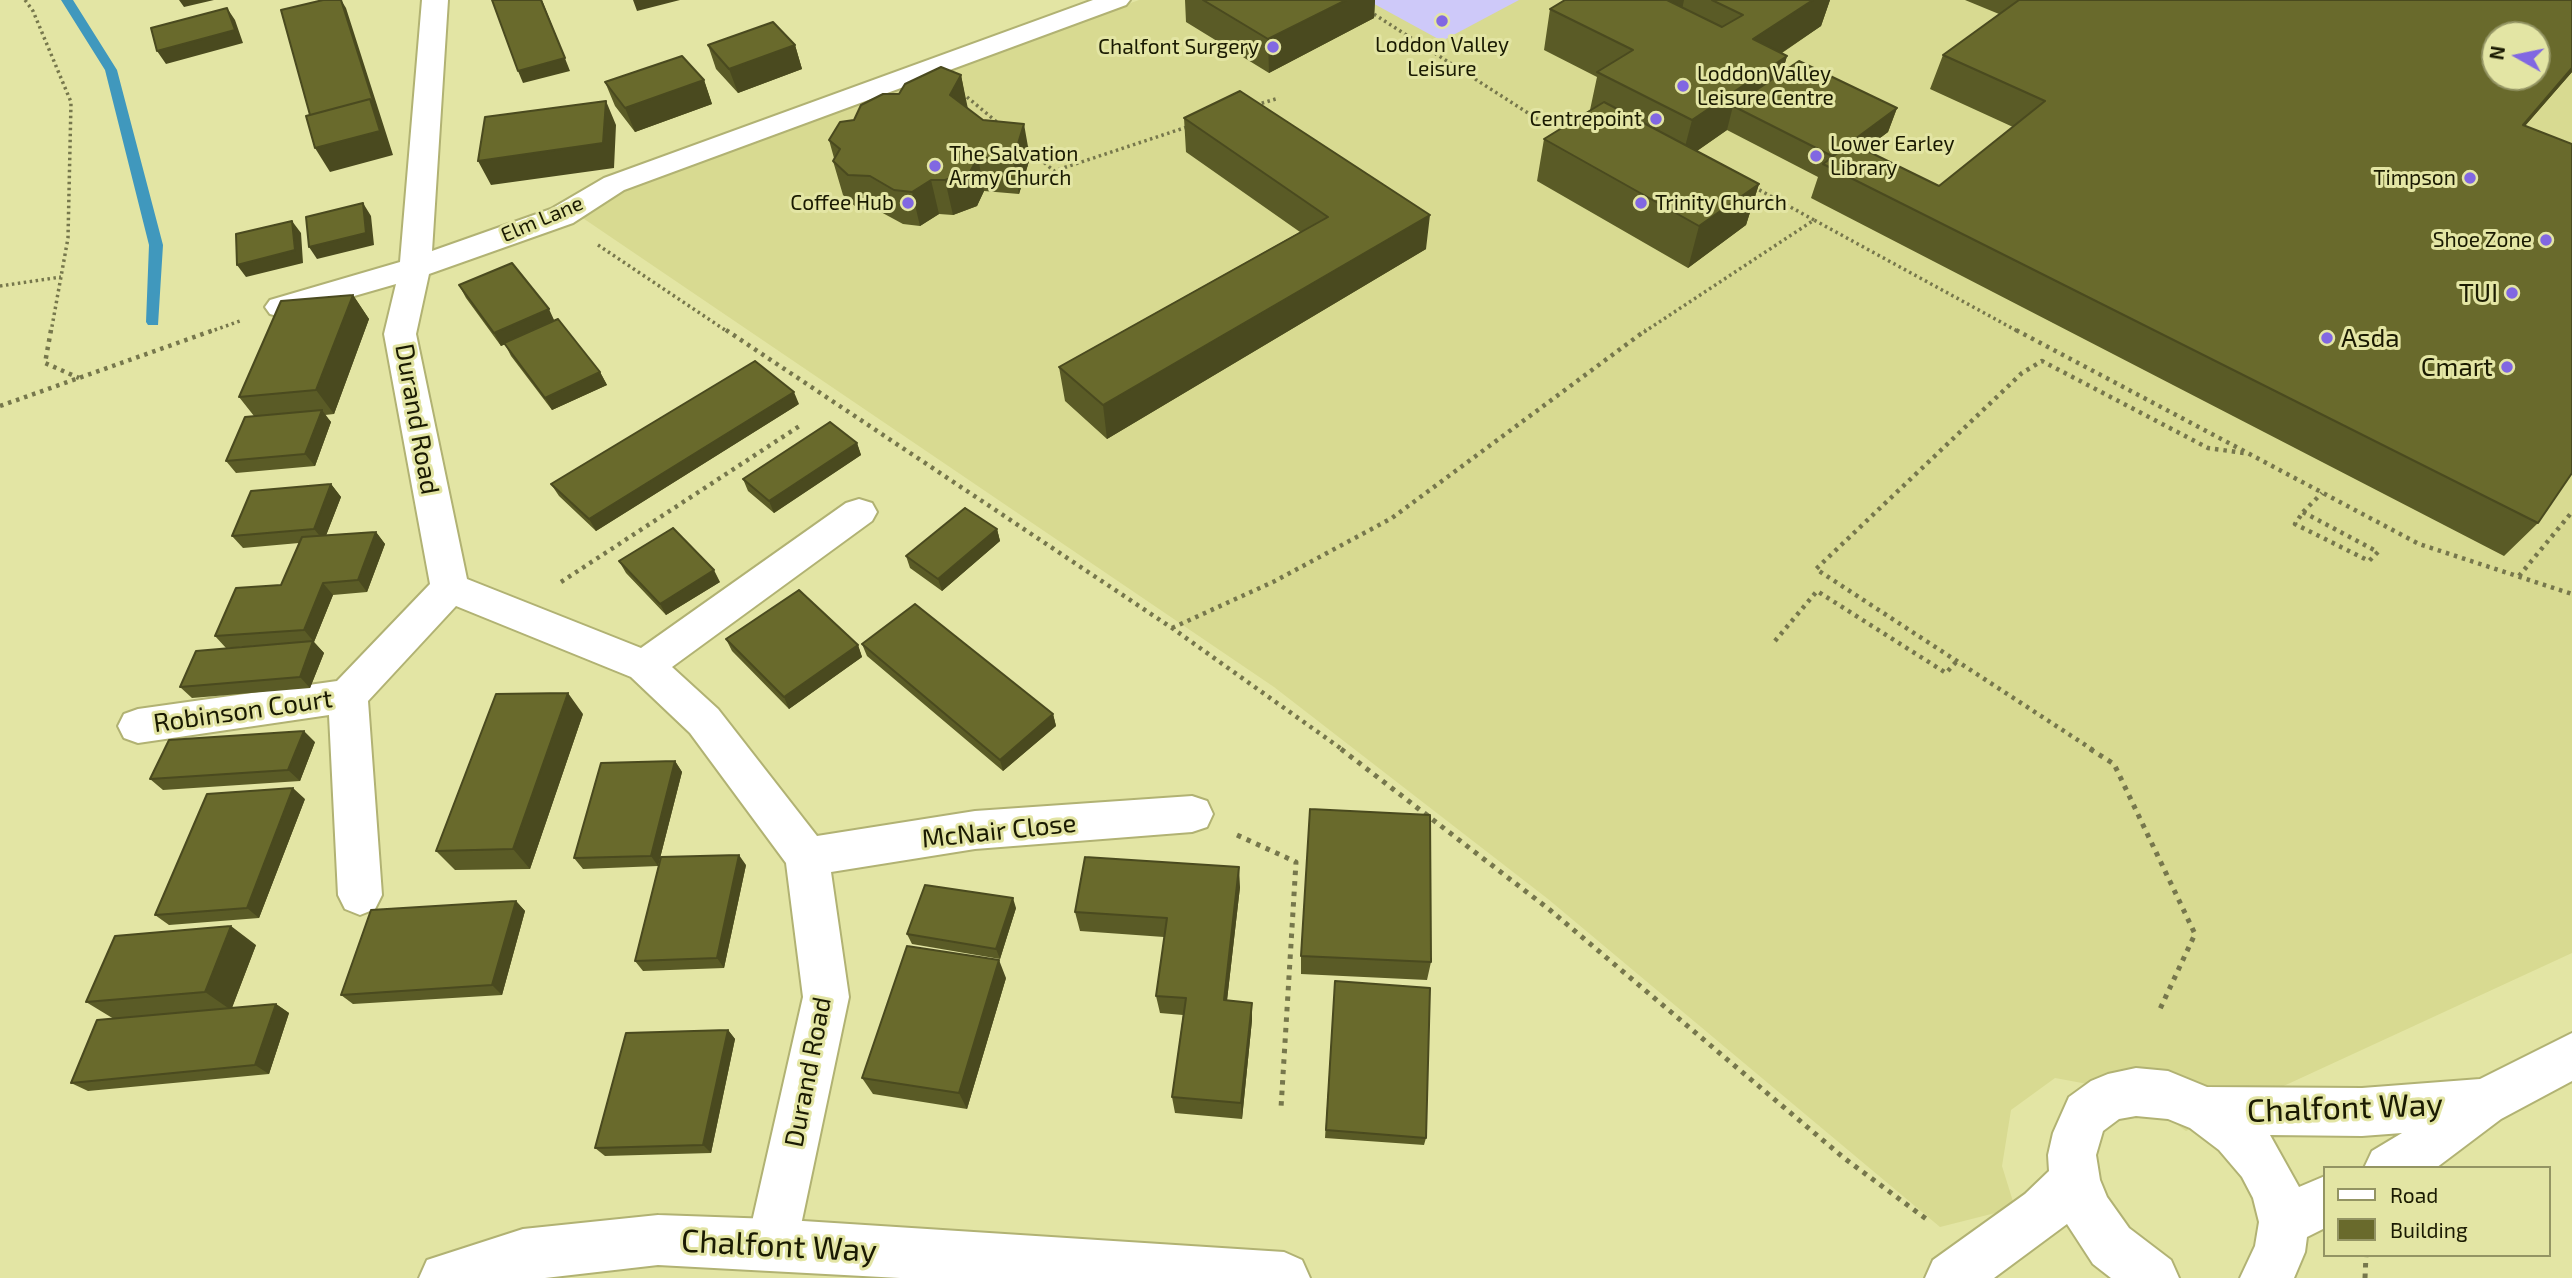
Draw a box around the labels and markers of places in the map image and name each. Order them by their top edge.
marker: Loddon Valley Leisure [1434,13,1450,29]
place label: Loddon Valley Leisure [1375,32,1509,82]
place label: Chalfont Surgery [1098,34,1259,60]
marker: Chalfont Surgery [1265,39,1281,55]
place label: Loddon Valley Leisure Centre [1697,61,1834,111]
marker: Loddon Valley Leisure Centre [1675,78,1691,94]
place label: Centrepoint [1530,106,1642,132]
marker: Centrepoint [1648,111,1664,127]
place label: Lower Earley Library [1830,131,1955,181]
place label: The Salvation Army Church [949,141,1078,191]
marker: Lower Earley Library [1808,148,1824,164]
marker: The Salvation Army Church [927,158,943,174]
place label: Timpson [2373,165,2456,191]
marker: Timpson [2462,170,2478,186]
place label: Coffee Hub [790,190,894,216]
place label: Trinity Church [1655,190,1787,216]
marker: Coffee Hub [900,195,916,211]
marker: Trinity Church [1633,195,1649,211]
place label: Shoe Zone [2433,227,2532,253]
marker: Shoe Zone [2538,232,2554,248]
place label: TUI [2459,277,2498,309]
marker: TUI [2504,285,2520,301]
place label: Asda [2341,322,2400,354]
marker: Asda [2319,330,2335,346]
place label: Cmart [2421,351,2493,383]
marker: Cmart [2499,359,2515,375]

